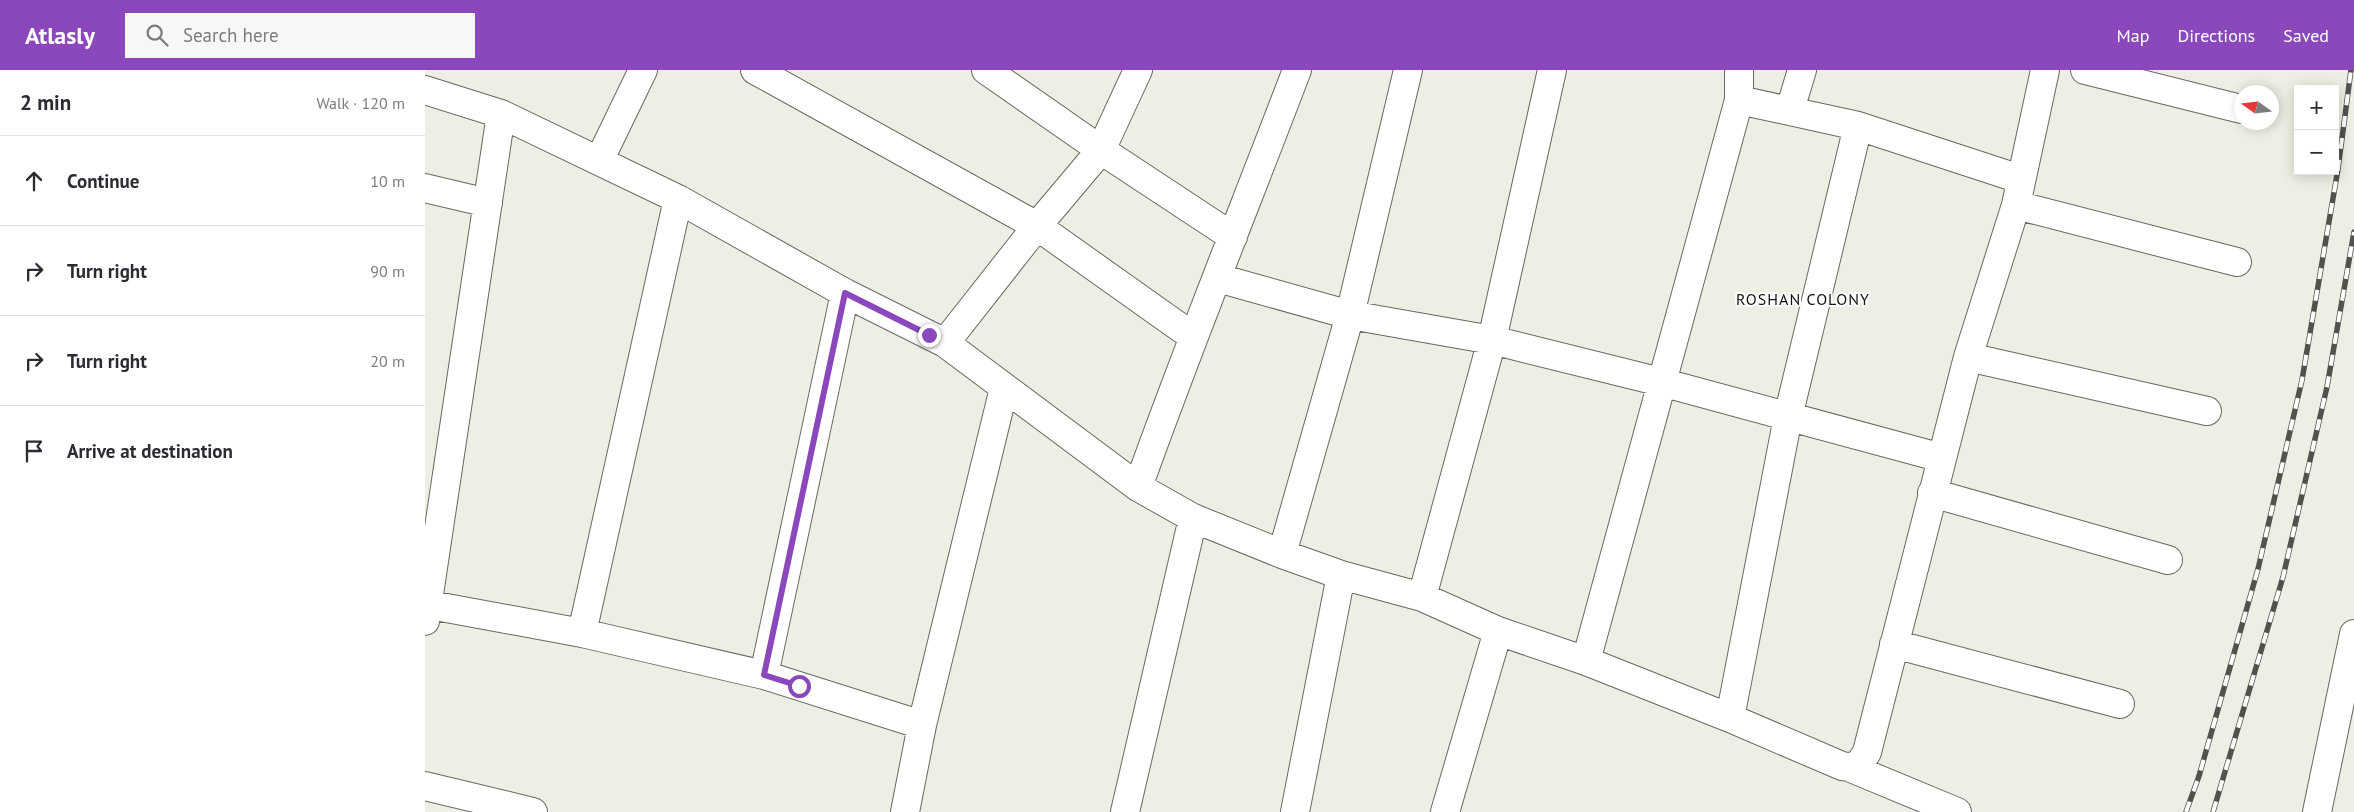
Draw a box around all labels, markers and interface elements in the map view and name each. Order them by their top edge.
search box [125,13,475,58]
text: Atlasly [25,20,95,51]
icon: search [143,21,171,49]
text: Search here [183,23,279,47]
text: Map [2117,24,2149,47]
text: Directions [2177,24,2255,47]
text: Saved [2283,24,2329,47]
north arrow [2234,85,2279,130]
map controls [2294,85,2339,175]
button: + [2294,85,2339,130]
text: 2 min [20,89,71,116]
text: Walk · 120 m [316,93,405,113]
button: − [2294,130,2339,175]
icon: ahead [20,167,48,195]
text: Continue [67,169,139,193]
text: 10 m [370,171,405,191]
icon: right [20,257,48,285]
text: Turn right [67,259,147,283]
text: 90 m [370,261,405,281]
district label: ROSHAN COLONY [1736,289,1870,309]
route end [918,324,941,347]
icon: right [20,347,48,375]
text: Turn right [67,349,147,373]
text: 20 m [370,351,405,371]
icon: arrive [20,437,48,465]
text: Arrive at destination [67,439,233,463]
route start [788,675,811,698]

